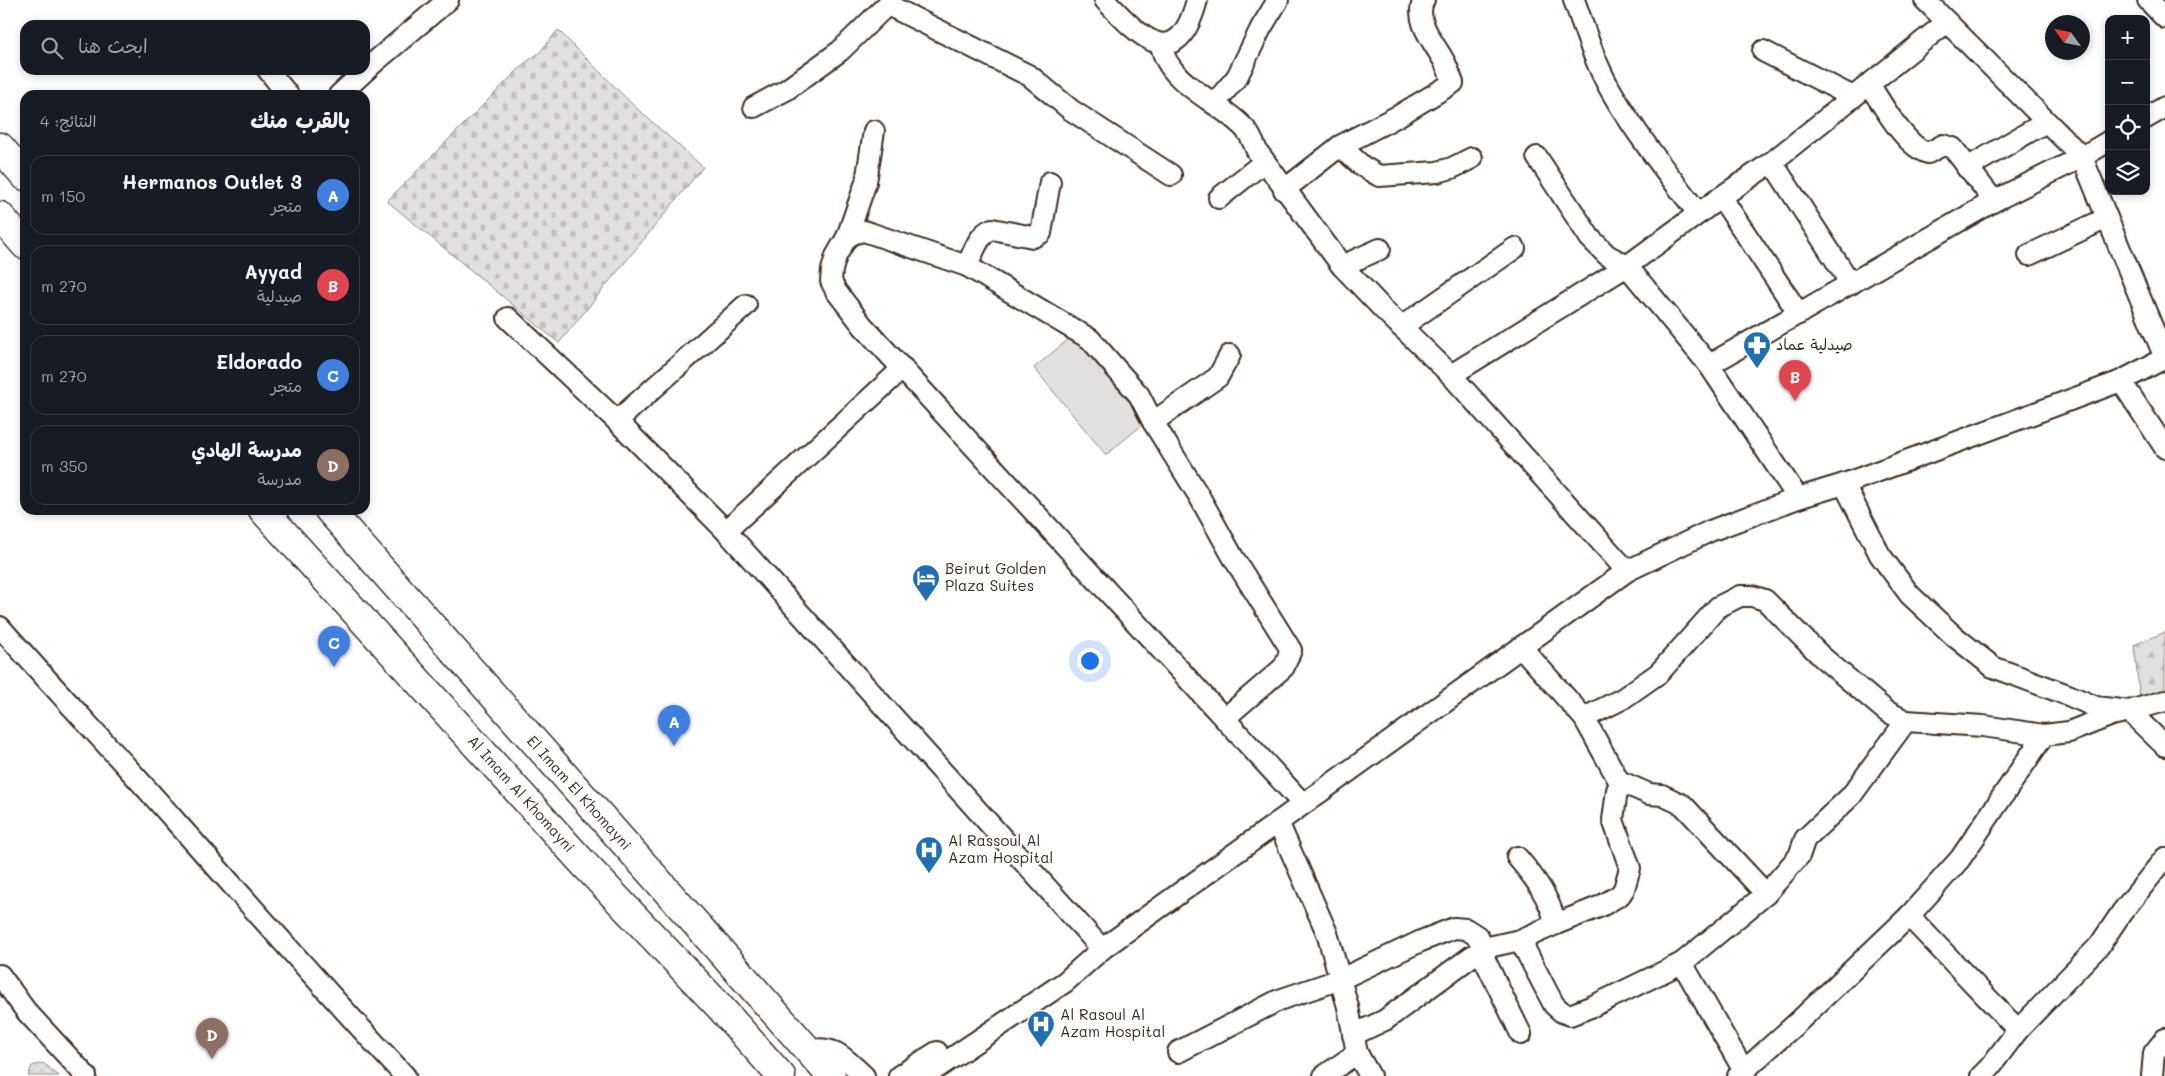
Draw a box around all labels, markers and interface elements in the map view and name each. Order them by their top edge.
north arrow [2045,15,2090,60]
map controls [2105,15,2150,195]
button: + [2105,15,2150,60]
search box [20,20,370,75]
text: ابحث هنا [78,33,148,58]
icon: search [38,34,66,62]
button: − [2105,60,2150,105]
button: locate [2105,105,2150,150]
text: بالقرب منك [250,106,350,133]
text: النتائج: 4 [40,110,96,131]
button: layers [2105,150,2150,195]
text: 3 Hermanos Outlet [122,169,302,194]
text: 150 m [41,185,85,206]
text: A [327,185,339,206]
text: متجر [271,195,302,216]
text: Ayyad [244,259,302,284]
text: 270 m [41,275,87,296]
text: B [328,275,338,296]
text: صيدلية [257,285,302,306]
pharmacy icon: صيدلية عماد [1742,330,1772,369]
place label: صيدلية عماد [1776,334,1853,354]
text: Eldorado [216,349,302,374]
pin: B [1779,360,1811,401]
text: 270 m [41,365,87,386]
text: C [327,365,339,386]
text: متجر [271,375,302,396]
text: مدرسة الهادي [192,437,302,462]
text: 350 m [41,455,87,476]
text: D [327,455,339,476]
text: مدرسة [257,468,302,489]
place label: Beirut Golden Plaza Suites [945,558,1046,595]
hotel icon: Beirut Golden Plaza Suites [911,563,941,602]
pin: C [318,626,350,667]
your location [1077,648,1103,674]
pin: A [658,705,690,746]
street label: Al Imam Al Khomayni [464,731,580,856]
street label: El Imam El Khomayni [523,731,637,854]
place label: Al Rassoul Al Azam Hospital [948,830,1053,867]
hospital icon: Al Rassoul Al Azam Hospital [914,835,944,874]
place label: Al Rasoul Al Azam Hospital [1060,1004,1165,1041]
hospital icon: Al Rasoul Al Azam Hospital [1026,1009,1056,1048]
pin: D [196,1018,228,1059]

